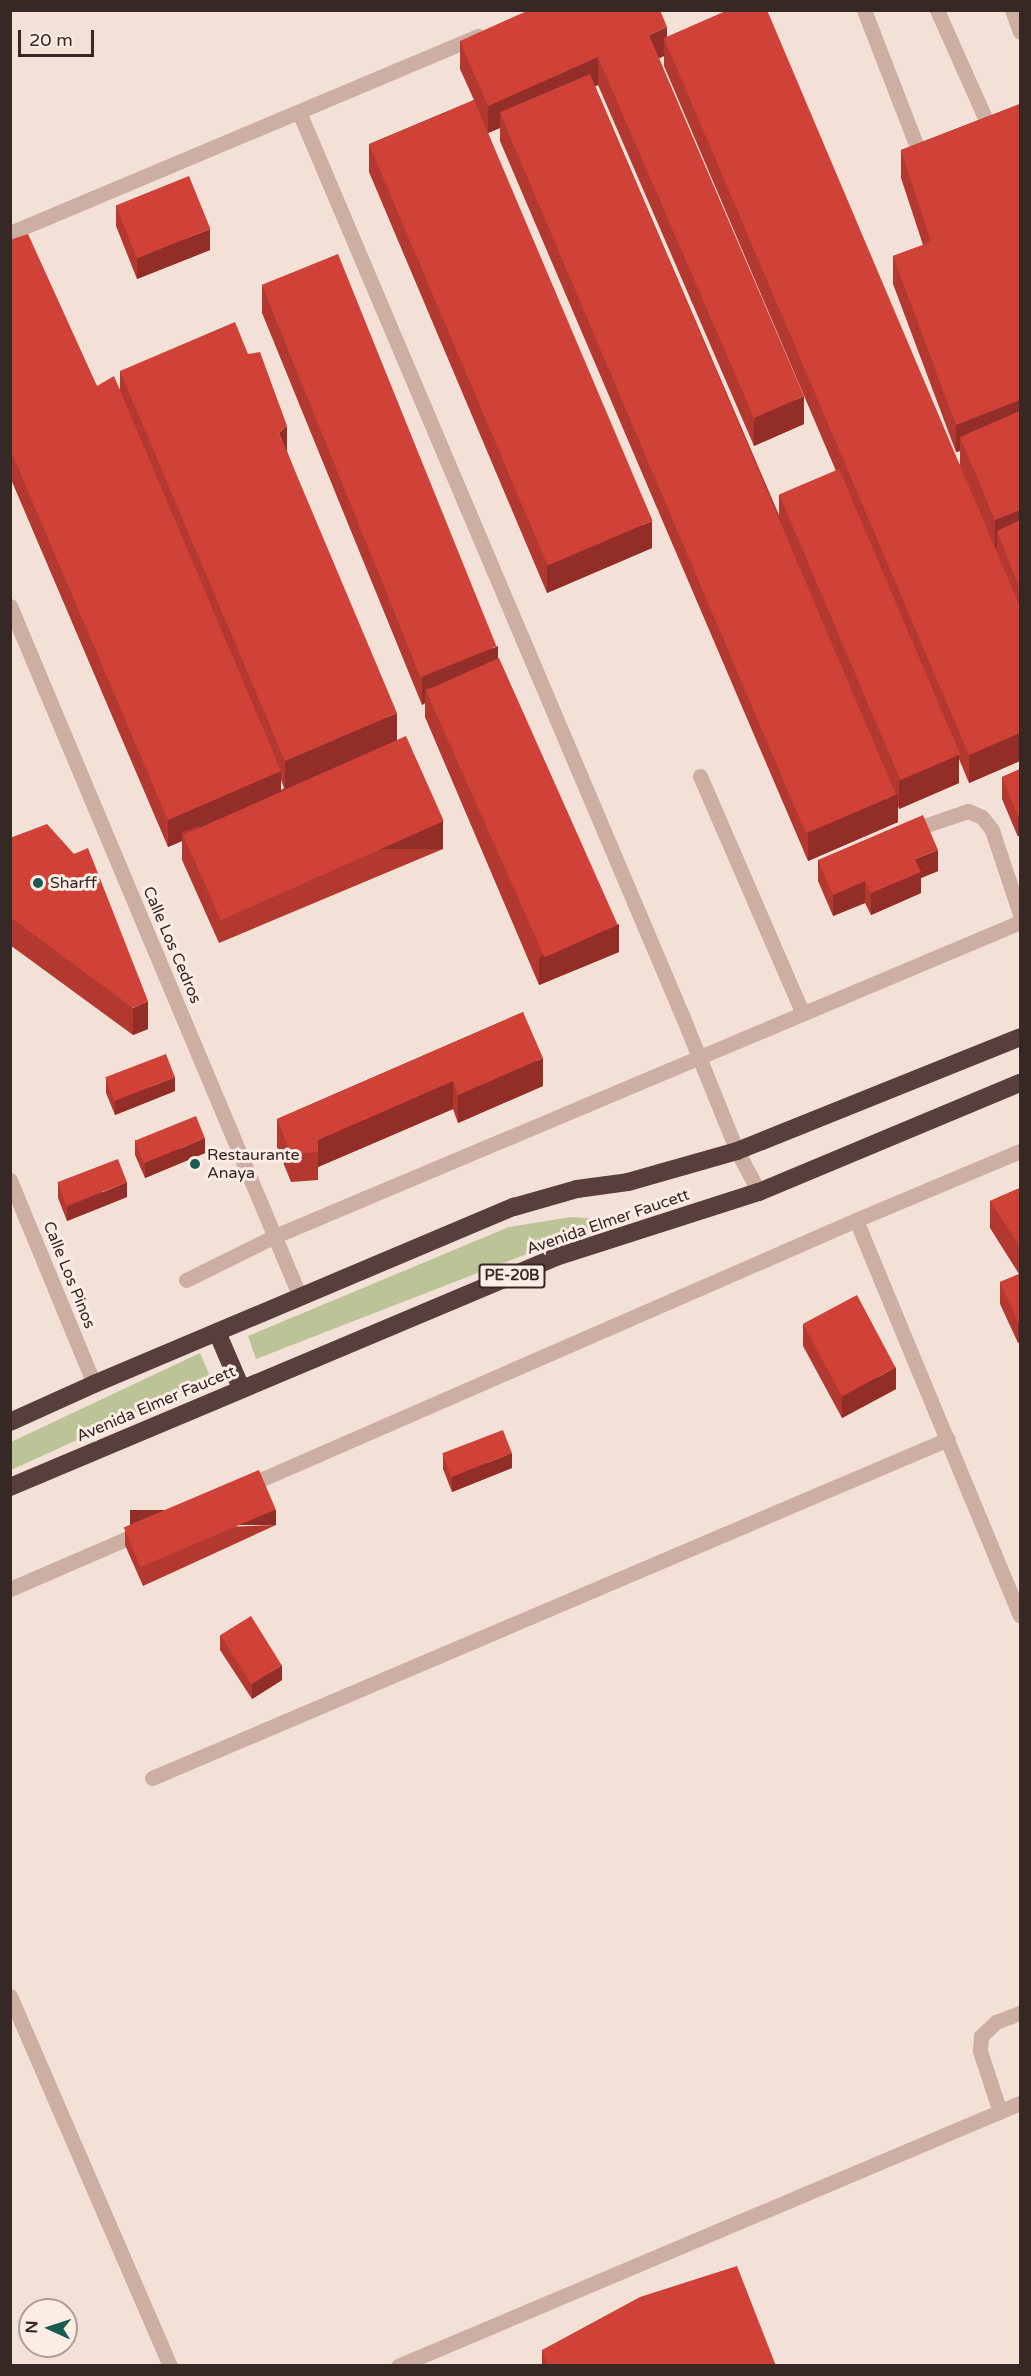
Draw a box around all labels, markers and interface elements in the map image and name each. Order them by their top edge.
scale bar [21,18,98,56]
text: 20 m [29,29,73,51]
place label: Sharff [50,873,97,893]
marker: Sharff [31,876,45,890]
street label: Calle Los Cedros [139,884,205,1006]
place label: Restaurante Anaya [207,1145,300,1183]
marker: Restaurante Anaya [188,1157,202,1171]
street label: Avenida Elmer Faucett [524,1185,692,1259]
street label: Calle Los Pinos [39,1219,99,1331]
road number: PE-20B [478,1264,546,1288]
street label: Avenida Elmer Faucett [74,1362,238,1446]
north arrow [18,2298,78,2358]
text: N [22,2320,42,2334]

